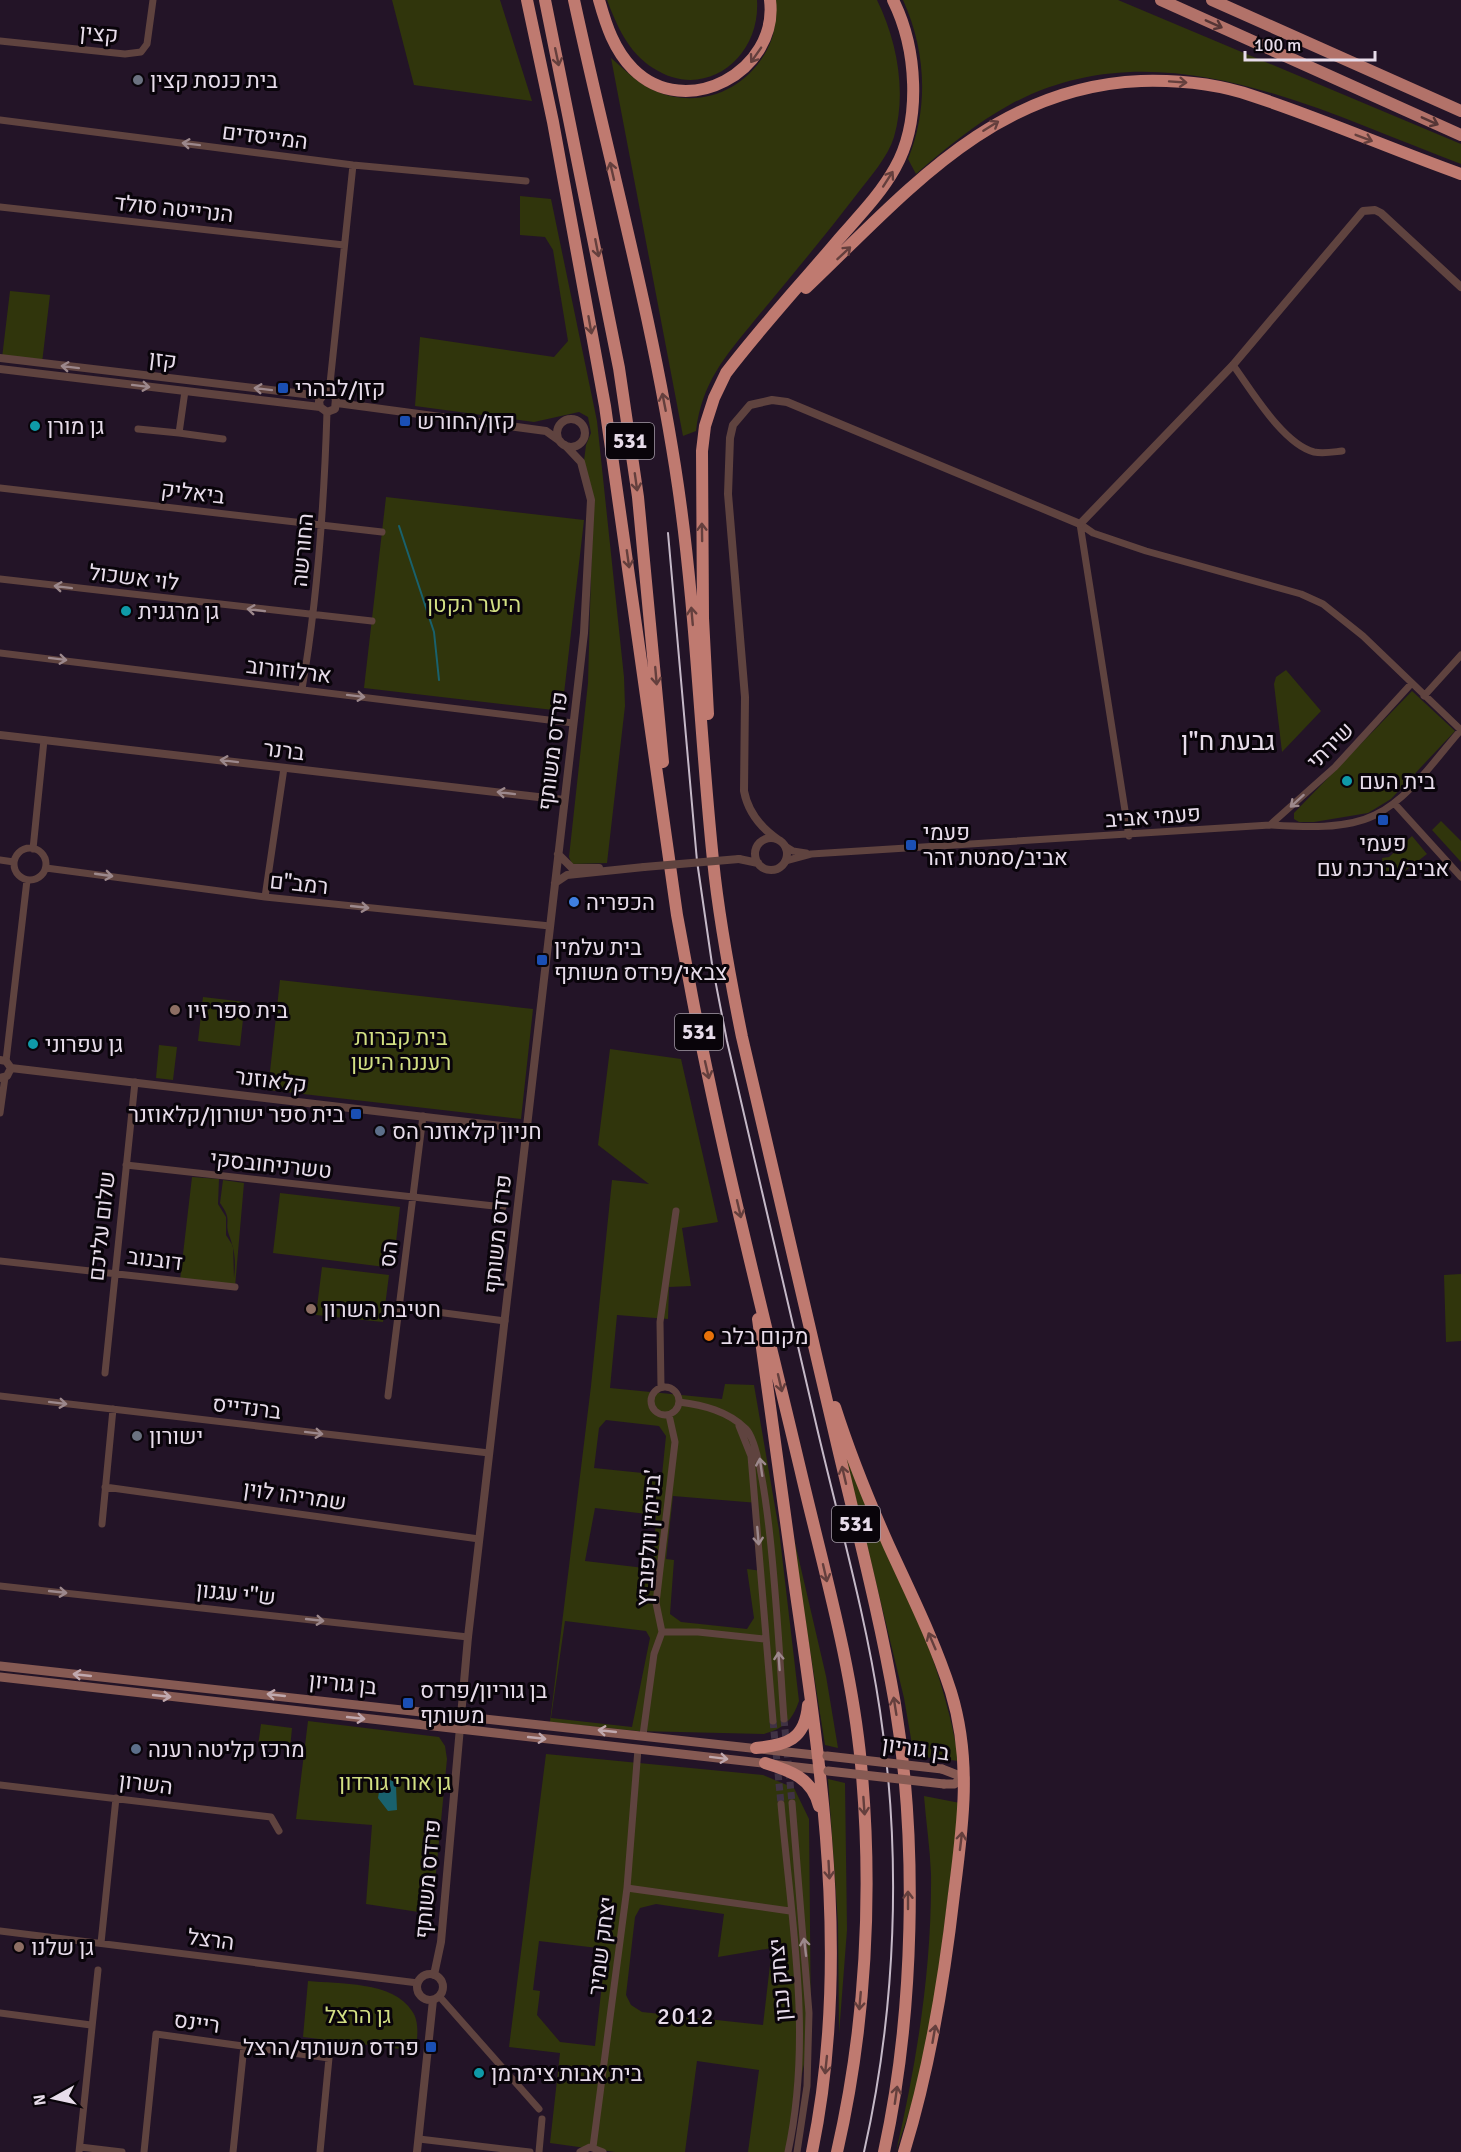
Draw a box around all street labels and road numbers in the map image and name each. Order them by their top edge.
street label: קצין [79,18,119,49]
street label: המייסדים [220,118,309,155]
street label: הנרייטה סולד [113,189,235,228]
street label: קזן [148,344,178,375]
road number: 531 [606,423,654,459]
street label: ביאליק [160,475,227,510]
street label: החורשה [286,512,319,588]
street label: לוי אשכול [87,559,180,596]
street label: ארלוזורוב [245,652,333,689]
street label: פרדס משותף [532,690,573,812]
street label: שירתי [1301,716,1359,774]
street label: ברנר [262,735,306,766]
street label: פעמי אביב [1104,800,1202,833]
street label: רמב"ם [268,867,330,900]
road number: 531 [675,1014,723,1050]
street label: קלאוזנר [234,1063,308,1098]
street label: טשרניחובסקי [209,1145,333,1184]
street label: שלום עליכם [82,1170,121,1282]
street label: פרדס משותף [478,1173,517,1295]
street label: הס [373,1239,404,1269]
street label: דובנוב [126,1243,184,1276]
street label: ברנדייס [211,1390,283,1425]
street label: בנימין וולפוביץ' [630,1469,667,1607]
street label: שמריהו לוין [242,1475,348,1516]
road number: 531 [832,1506,880,1542]
street label: ש''י עגנון [195,1576,277,1611]
street label: בן גוריון [308,1667,379,1701]
street label: בן גוריון [880,1730,952,1767]
street label: השרון [117,1767,174,1800]
street label: פרדס משותף [409,1818,446,1940]
street label: יצחק שמיר [582,1895,621,1997]
street label: הרצל [186,1923,236,1956]
street label: יצחק נבון [762,1937,797,2022]
street label: ריינס [172,2006,222,2039]

